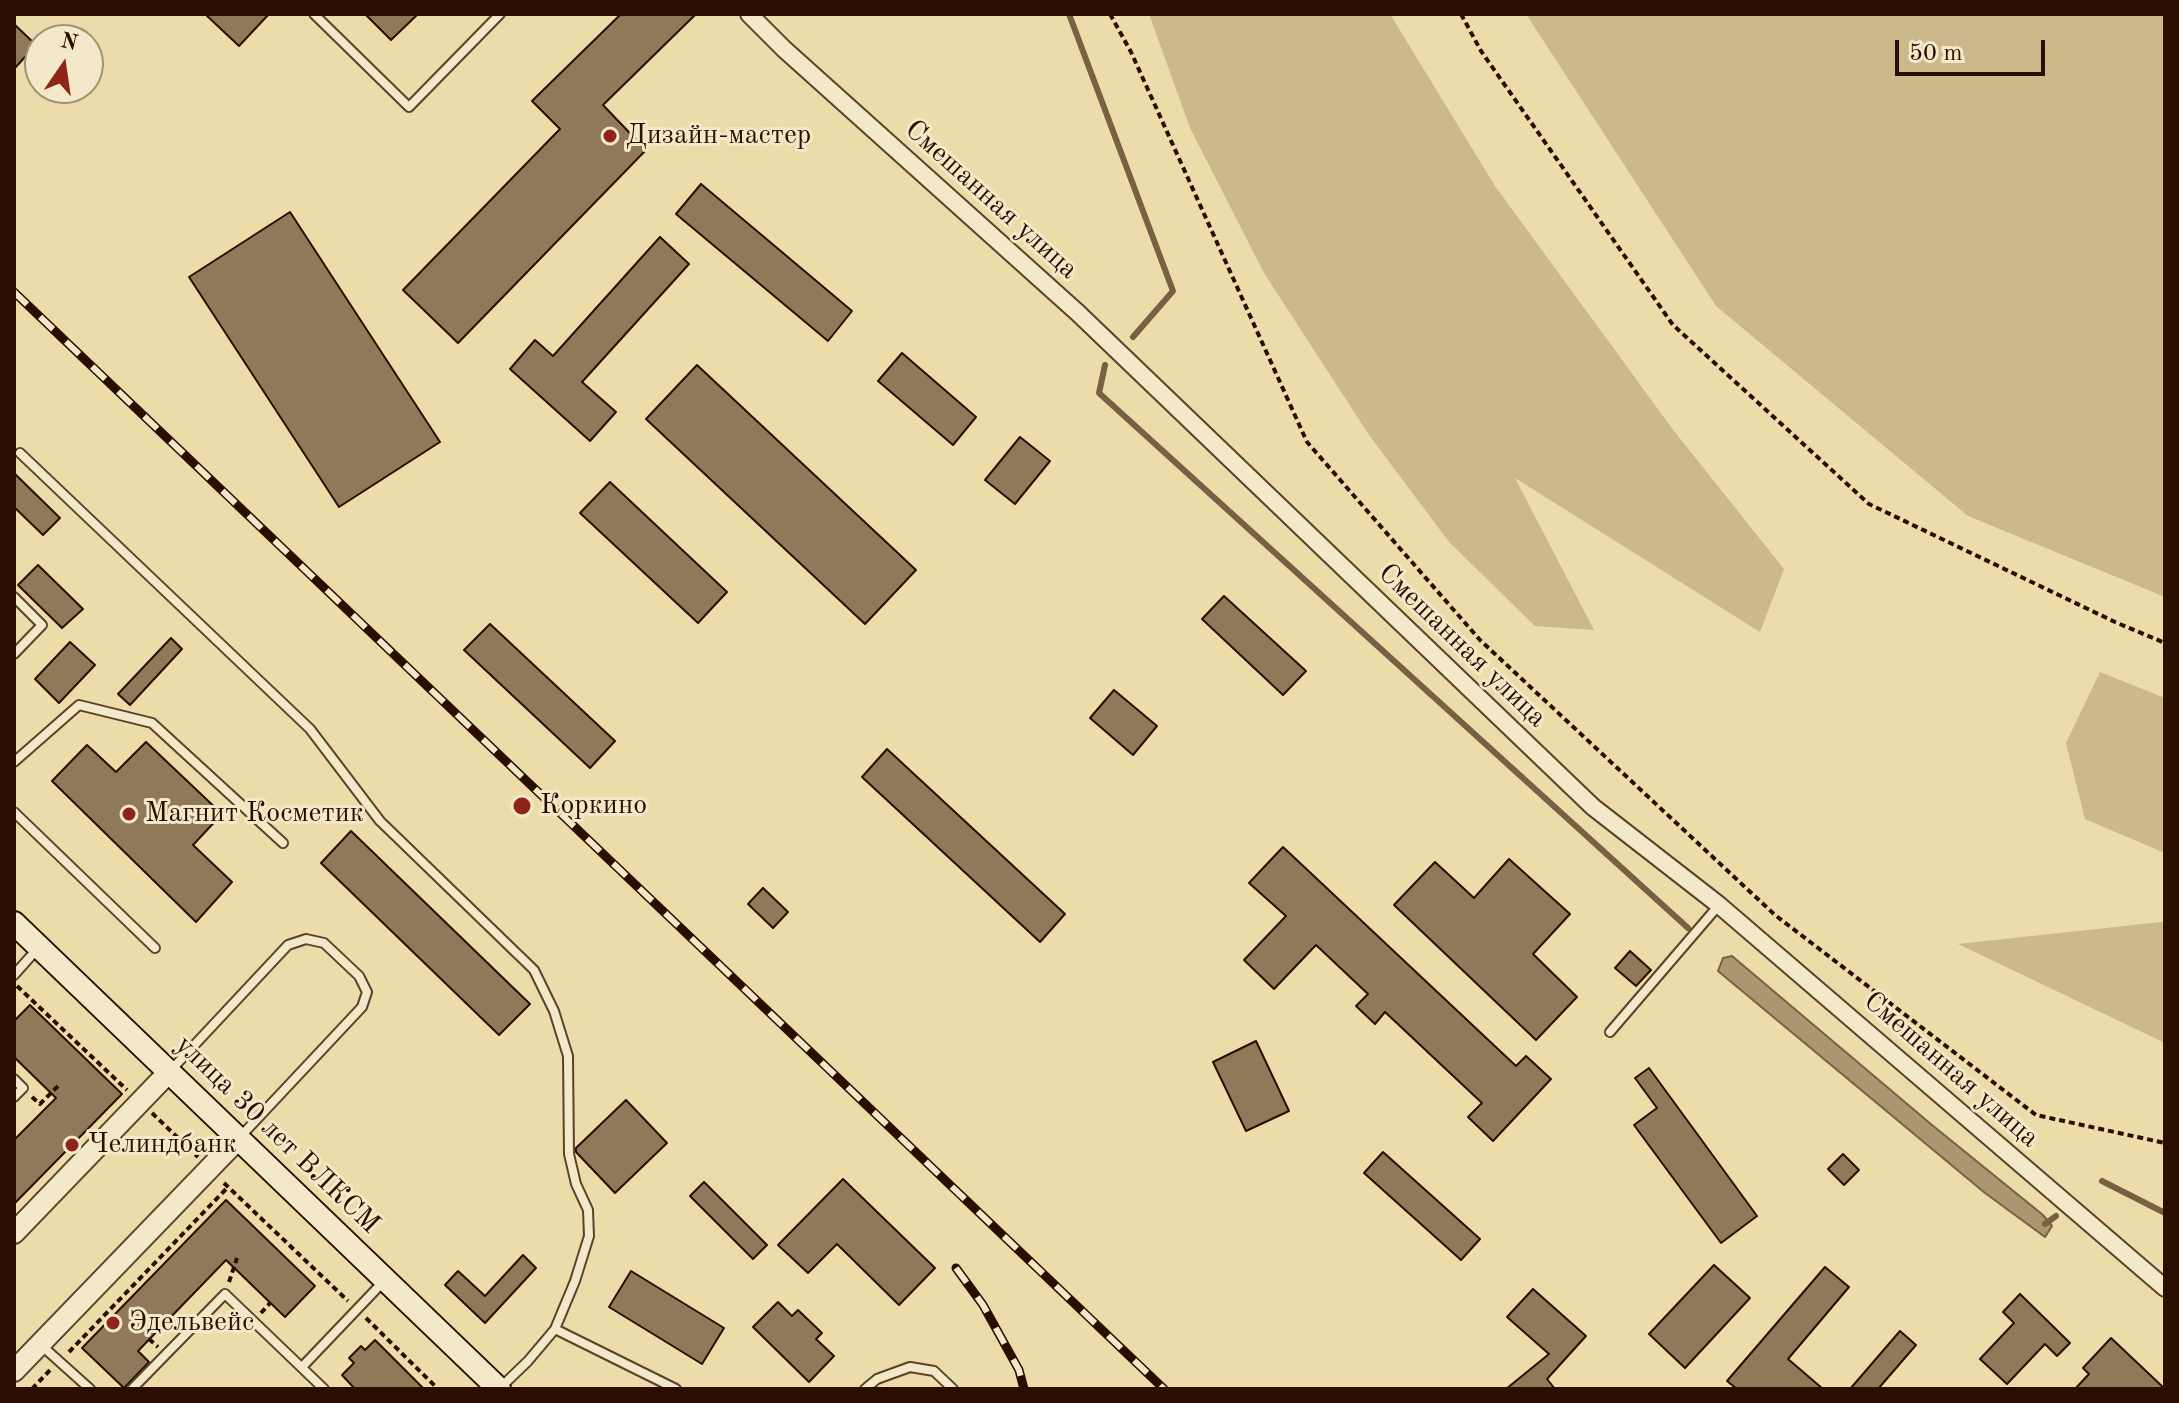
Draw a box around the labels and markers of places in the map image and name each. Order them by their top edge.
place label: Дизайн-мастер [626,119,811,153]
marker: Дизайн-мастер [601,127,619,145]
place label: Коркино [540,789,647,823]
marker: Коркино [511,795,533,817]
place label: Магнит Косметик [145,797,364,831]
marker: Магнит Косметик [120,805,138,823]
place label: Челиндбанк [88,1128,237,1162]
marker: Челиндбанк [63,1136,81,1154]
place label: Эдельвейс [129,1306,254,1340]
marker: Эдельвейс [104,1314,122,1332]

